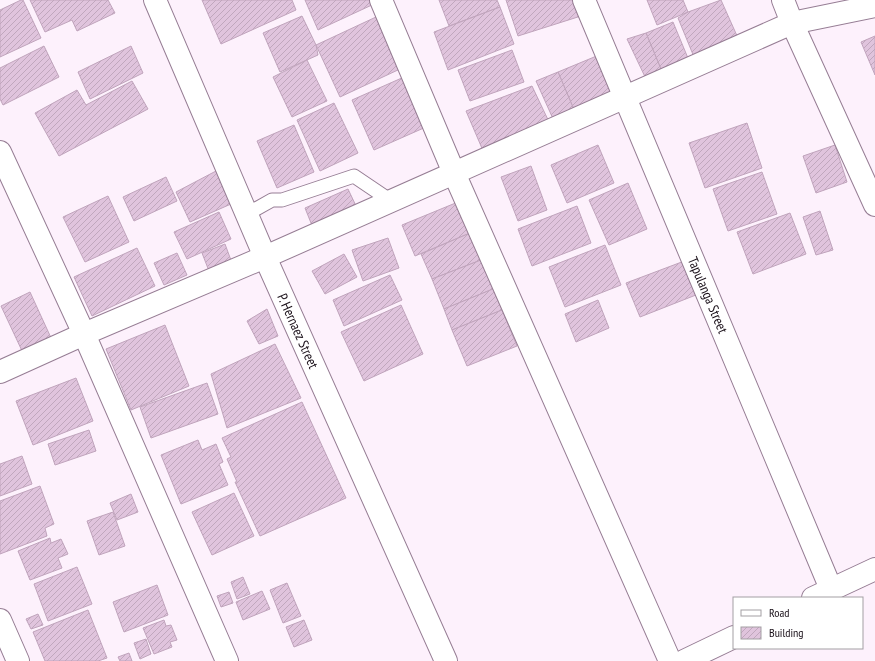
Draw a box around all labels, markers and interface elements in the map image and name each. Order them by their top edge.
street label: Tapulanga Street [684,254,732,336]
street label: P. Hernaez Street [273,291,323,372]
legend [733,597,863,649]
text: Road [769,605,789,620]
text: Building [769,625,804,640]

